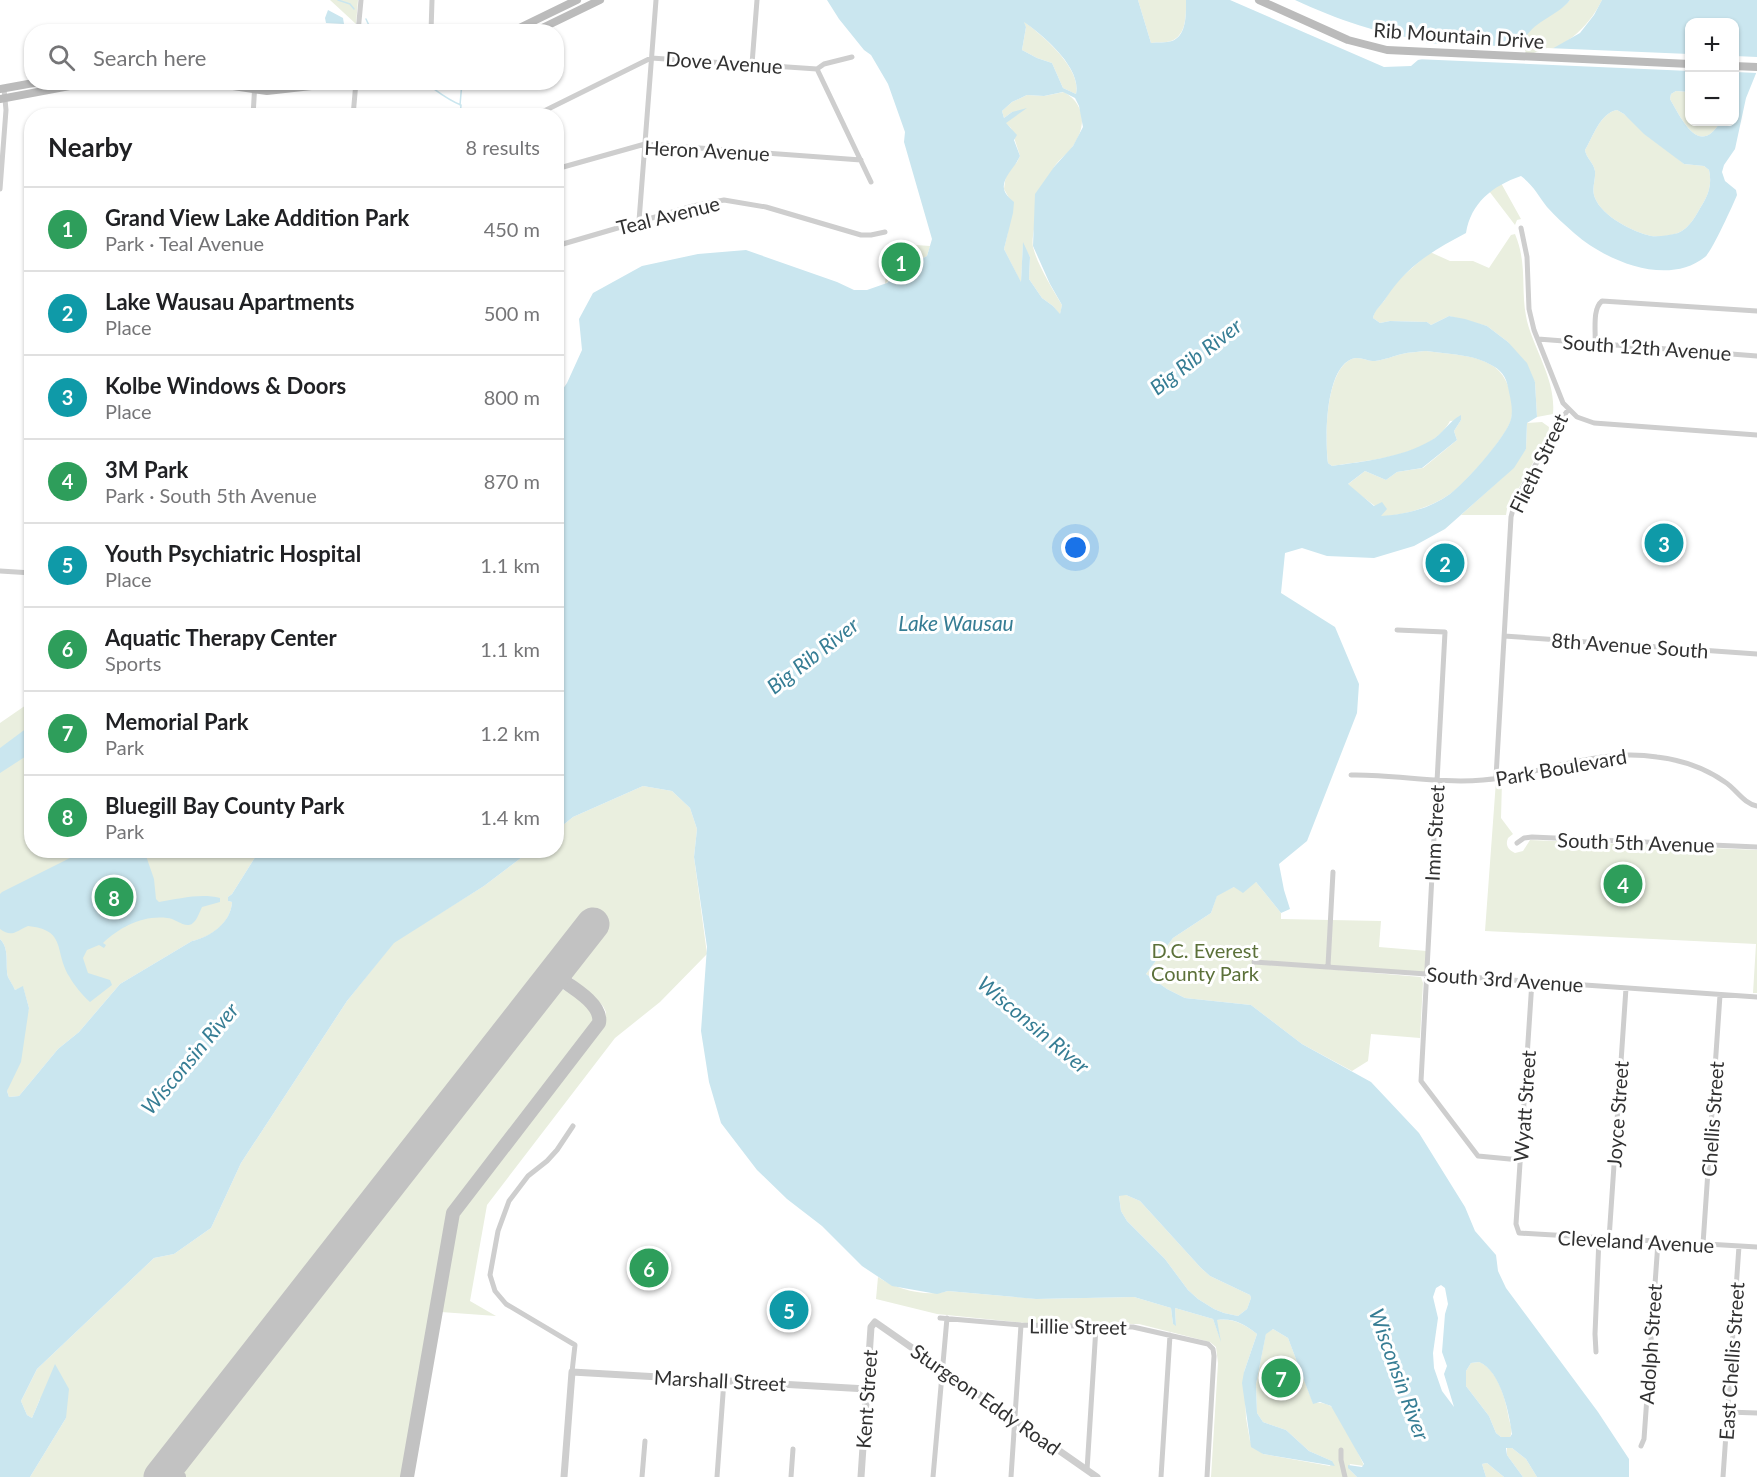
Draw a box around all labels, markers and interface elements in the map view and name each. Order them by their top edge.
street label: Rib Mountain Drive [1373,17,1545,53]
map controls [1685,18,1739,126]
button: + [1685,18,1739,72]
search box [24,24,564,90]
icon: search [45,41,78,74]
text: Search here [93,44,206,71]
street label: Dove Avenue [665,46,783,78]
button: − [1685,72,1739,126]
text: Nearby [48,131,133,163]
text: 8 results [465,135,540,159]
street label: Heron Avenue [644,135,770,165]
street label: Teal Avenue [614,191,722,239]
text: Grand View Lake Addition Park [105,204,409,231]
text: 1 [62,217,73,241]
text: 450 m [484,217,540,241]
text: Park · Teal Avenue [105,231,264,255]
pin: 1 [882,240,920,284]
text: Lake Wausau Apartments [105,288,355,315]
text: 2 [62,301,73,325]
text: 500 m [484,301,540,325]
water label: Big Rib River [1144,312,1246,399]
text: Place [105,315,152,339]
street label: South 12th Avenue [1562,329,1732,365]
text: Kolbe Windows & Doors [105,372,346,399]
text: 3 [62,385,73,409]
text: 800 m [484,385,540,409]
text: Place [105,399,152,423]
street label: Flieth Street [1504,410,1572,516]
text: 3M Park [105,456,188,483]
text: 4 [62,469,73,493]
text: 870 m [484,469,540,493]
text: Park · South 5th Avenue [105,483,317,507]
pin: 3 [1644,520,1684,566]
your location [1061,533,1090,562]
text: Youth Psychiatric Hospital [105,540,361,567]
pin: 2 [1426,540,1464,586]
text: 5 [62,553,73,577]
text: 1.1 km [480,553,540,577]
text: Place [105,567,152,591]
water label: Lake Wausau [898,610,1014,635]
water label: Big Rib River [761,611,863,698]
text: Aquatic Therapy Center [105,624,337,651]
street label: 8th Avenue South [1551,628,1709,662]
text: 6 [62,637,73,661]
text: 1.1 km [480,637,540,661]
text: Sports [105,651,161,675]
text: Memorial Park [105,708,248,735]
text: 7 [62,721,73,745]
text: 1.2 km [480,721,540,745]
text: Park [105,735,144,759]
street label: Park Boulevard [1494,744,1628,790]
street label: Imm Street [1420,784,1448,882]
text: Bluegill Bay County Park [105,792,345,819]
text: 8 [62,805,73,829]
text: 1.4 km [480,805,540,829]
text: Park [105,819,144,843]
street label: South 5th Avenue [1557,827,1715,857]
pin: 4 [1604,862,1642,906]
pin: 8 [94,874,134,920]
park label: D.C. Everest County Park [1151,938,1260,985]
street label: South 3rd Avenue [1426,962,1584,996]
water label: Wisconsin River [973,970,1095,1078]
water label: Wisconsin River [135,997,243,1119]
street label: Wyatt Street [1508,1049,1540,1163]
street label: Joyce Street [1601,1060,1633,1168]
street label: Chellis Street [1696,1060,1728,1178]
street label: Cleveland Avenue [1557,1225,1715,1257]
pin: 6 [630,1246,668,1290]
street label: East Chellis Street [1714,1281,1748,1441]
street label: Adolph Street [1634,1283,1666,1405]
pin: 5 [770,1288,808,1332]
water label: Wisconsin River [1365,1305,1436,1444]
street label: Lillie Street [1029,1313,1127,1339]
street label: Sturgeon Eddy Road [907,1338,1065,1460]
street label: Kent Street [851,1349,881,1449]
pin: 7 [1262,1356,1300,1400]
street label: Marshall Street [653,1365,787,1395]

